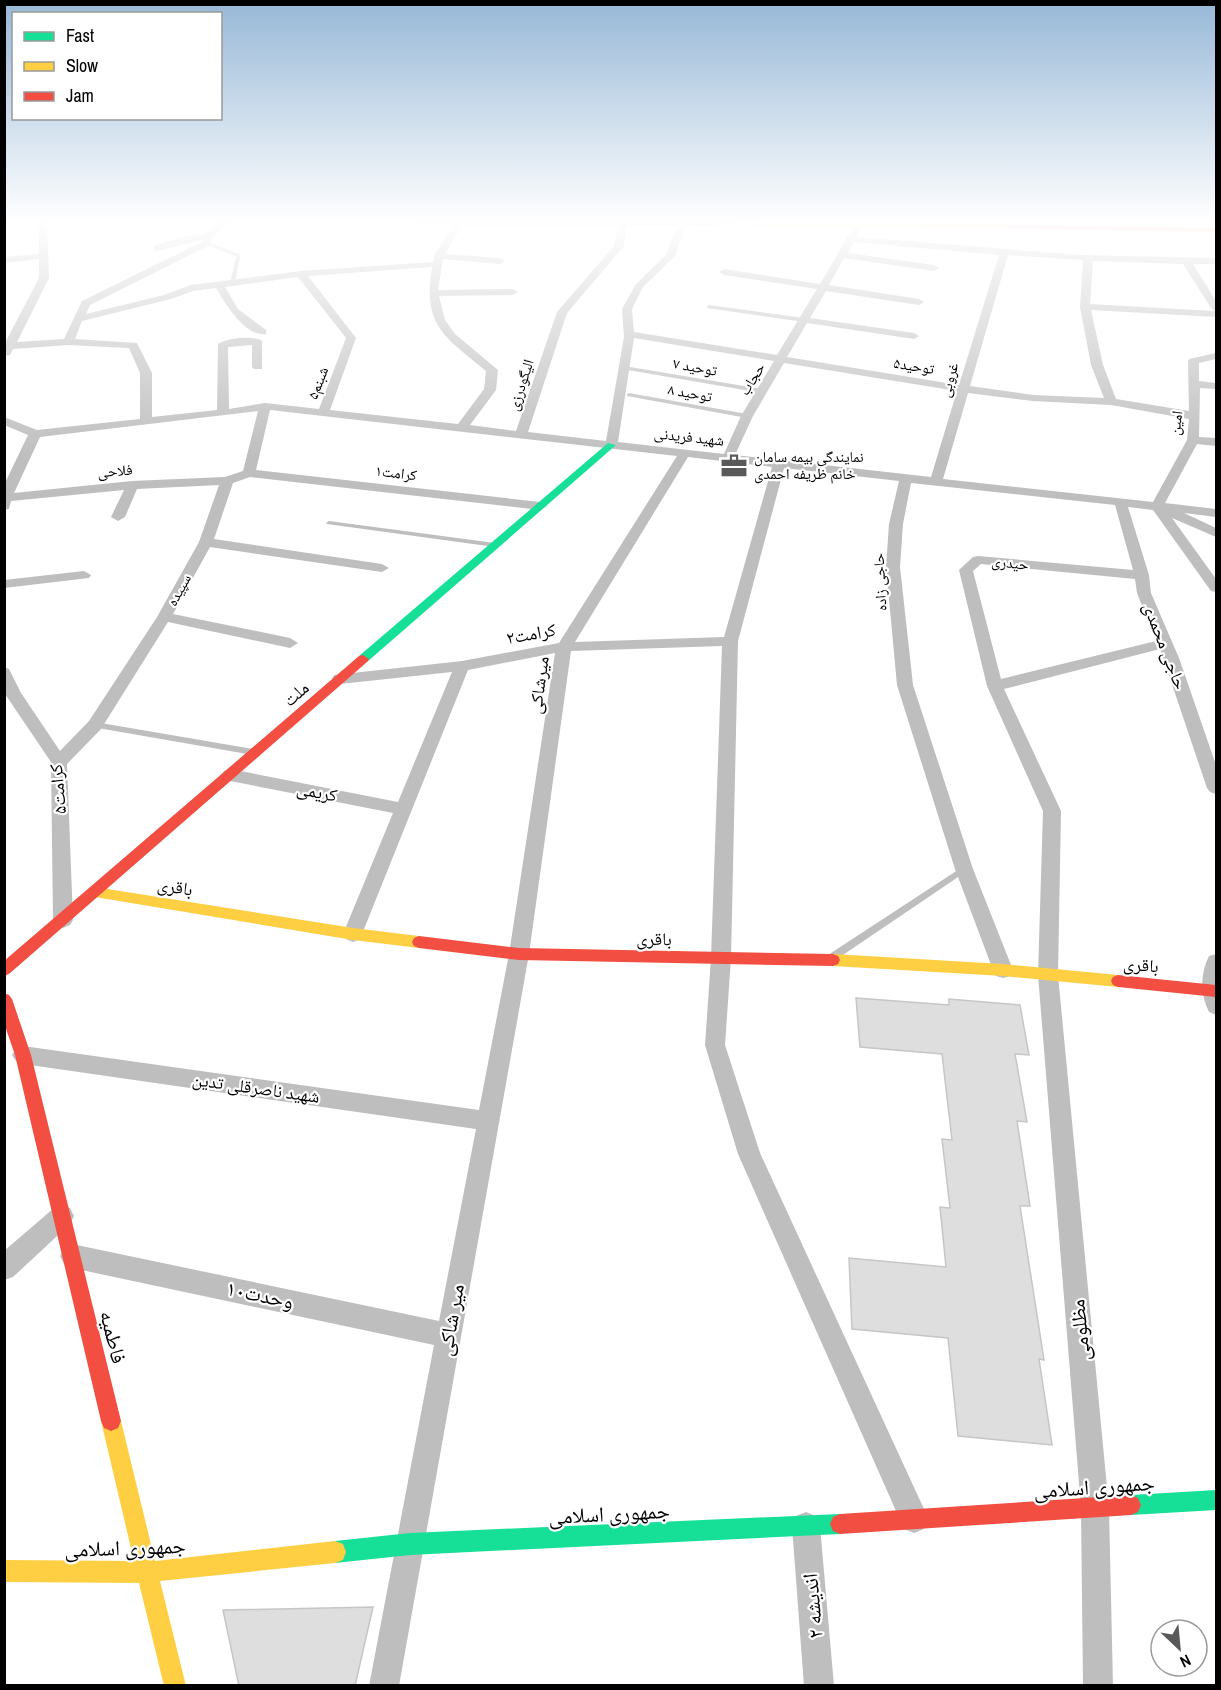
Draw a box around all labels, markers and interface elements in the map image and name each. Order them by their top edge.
legend [12,12,222,120]
text: Fast [66,23,94,48]
text: Slow [66,53,98,78]
text: Jam [66,83,94,108]
street label: توحید ۷ [671,352,719,381]
street label: توحید۵ [892,352,937,379]
street label: الیگودرزی [502,356,539,413]
street label: حجاب [733,358,770,399]
street label: غروبی [934,360,963,400]
street label: شبنم۵ [302,363,333,402]
street label: توحید ۸ [666,378,714,407]
street label: امین [1164,409,1187,436]
street label: شهید فریدنی [653,422,725,451]
place label: نمایندگی بیمه سامان خانم ظریفه احمدی [754,446,864,484]
office icon: نمایندگی بیمه سامان خانم ظریفه احمدی [719,451,749,481]
street label: فلاحی [96,459,133,483]
street label: کرامت۱ [374,460,418,485]
street label: حیدری [990,550,1030,575]
street label: حاجی زاده [867,552,892,612]
street label: سپیده [161,570,196,610]
street label: حاجی محمدی [1137,599,1193,693]
street label: کرامت۲ [504,617,558,650]
street label: میرشاکی [522,654,555,715]
street label: ملت [277,675,314,712]
street label: کرامت۵ [43,763,72,815]
street label: کریمی [295,775,340,808]
street label: باقری [156,871,195,902]
street label: باقری [636,926,672,951]
street label: باقری [1122,951,1160,979]
street label: شهید ناصرقلی تدین [191,1066,321,1109]
street label: وحدت۱۰ [224,1273,296,1316]
street label: میر شاکی [430,1282,471,1358]
street label: مظلومی [1062,1298,1097,1362]
street label: فاطمیه [93,1307,134,1366]
street label: جمهوری اسلامی [1032,1468,1156,1505]
street label: جمهوری اسلامی [548,1496,670,1531]
street label: جمهوری اسلامی [64,1531,186,1564]
street label: اندیشه ۲ [795,1572,830,1640]
north arrow [1149,1618,1209,1678]
text: N [1176,1650,1195,1673]

